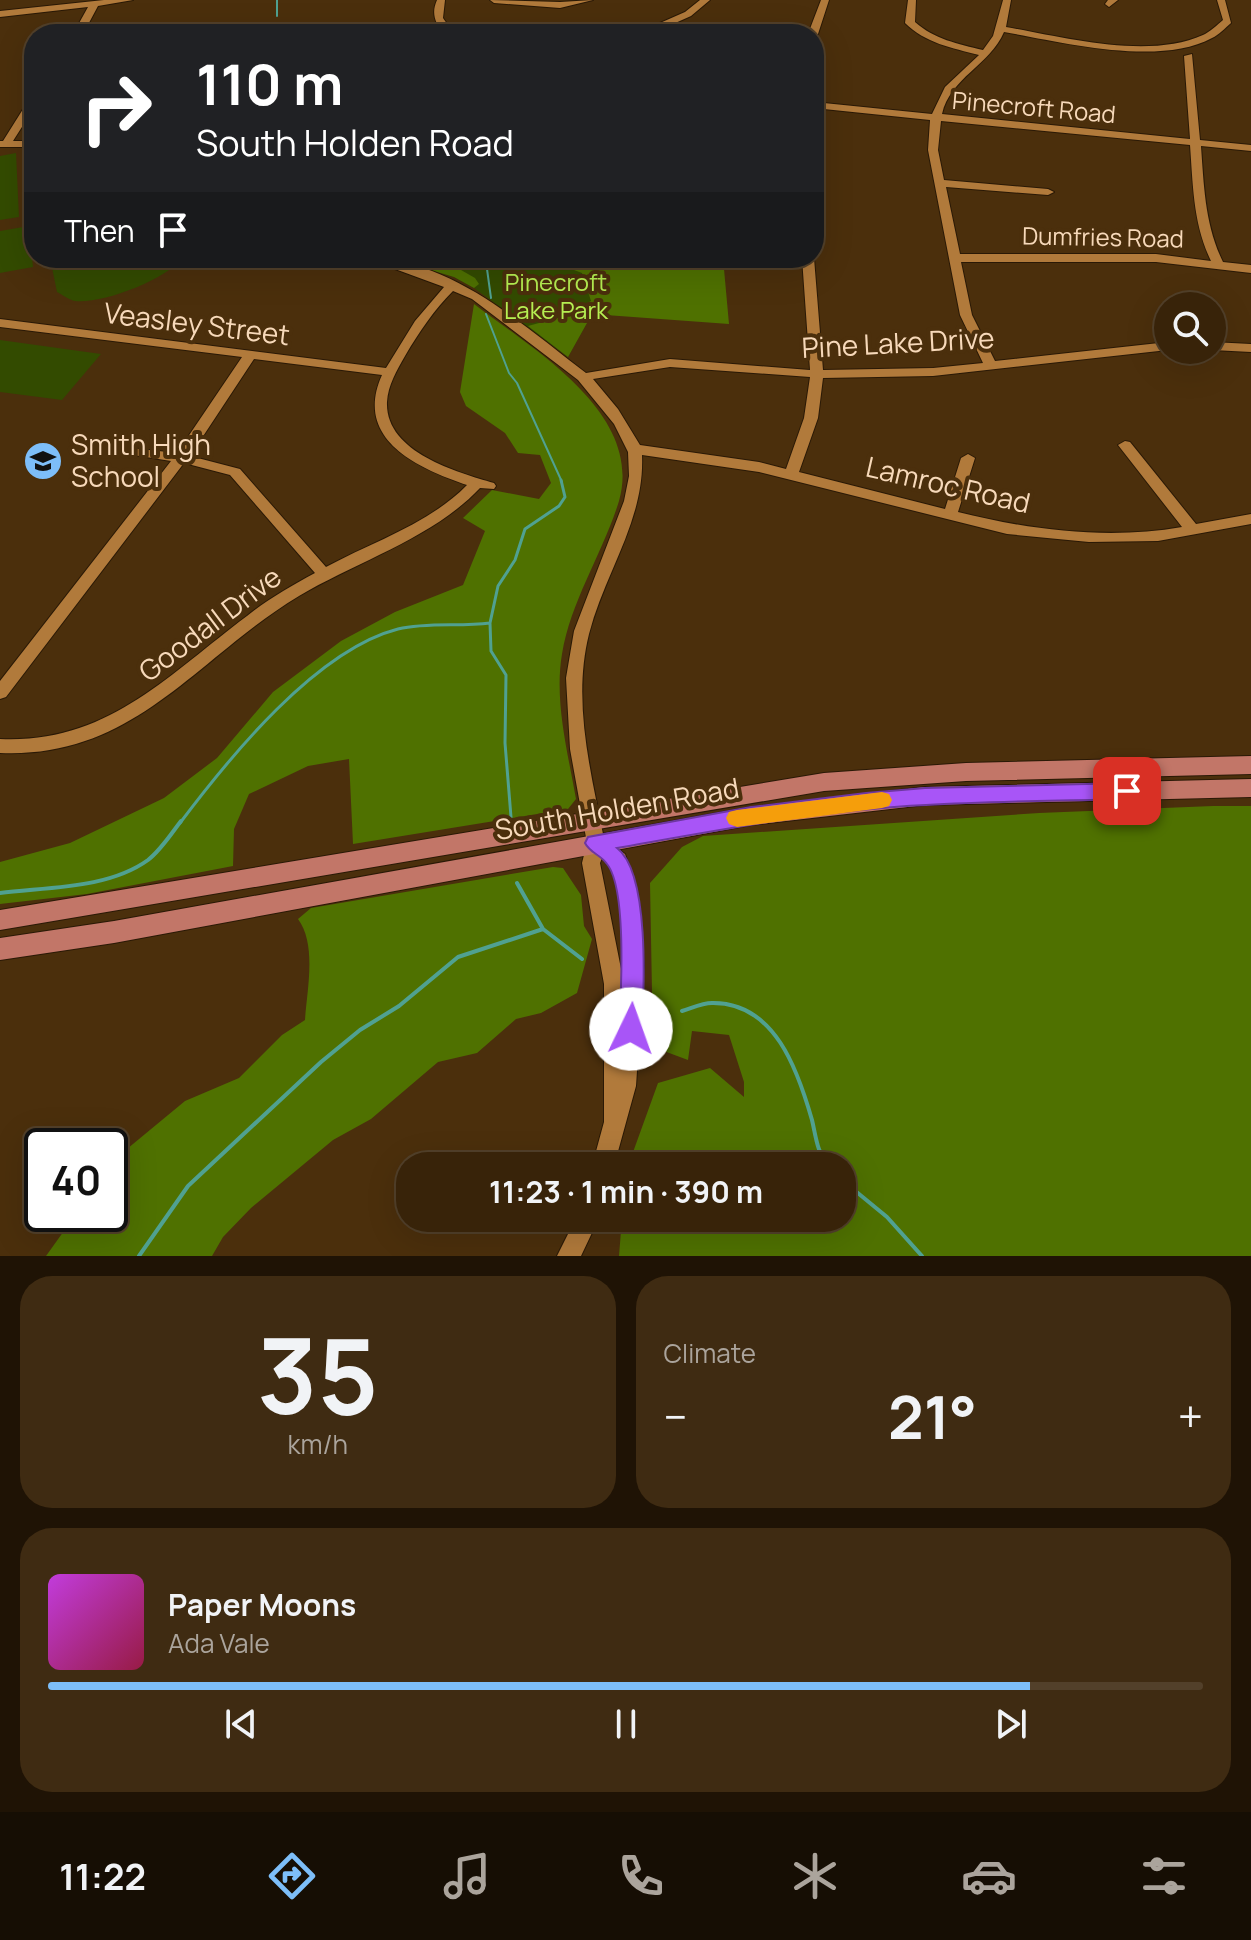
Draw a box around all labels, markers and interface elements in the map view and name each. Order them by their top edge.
text: 110 m [196,45,343,122]
icon: right [64,56,168,160]
street label: Pinecroft Road [951,83,1117,130]
text: South Holden Road [196,118,514,167]
icon: arrive [151,208,195,252]
text: Then [64,210,135,251]
street label: Dumfries Road [1022,219,1184,254]
park label: Pinecroft Lake Park [504,265,609,326]
map controls [1154,292,1226,364]
button: search [1154,292,1226,364]
street label: Veasley Street [102,293,292,353]
street label: Pine Lake Drive [801,318,995,366]
place label: Smith High School [71,425,211,495]
school or university icon: Smith High School [22,440,64,482]
street label: Lamroc Road [862,447,1034,521]
street label: Goodall Drive [130,557,288,689]
pin [1093,757,1161,825]
street label: South Holden Road [492,768,742,848]
icon: arrive [1105,769,1149,813]
position arrow [589,987,673,1071]
speed limit sign: 40 [24,1128,128,1232]
text: 11:23 · 1 min · 390 m [489,1171,763,1212]
text: 35 [257,1303,378,1445]
text: Climate [664,1335,756,1371]
text: 21° [888,1375,977,1457]
text: − [664,1386,687,1446]
text: + [1178,1386,1203,1446]
text: km/h [288,1426,348,1462]
text: Paper Moons [168,1584,356,1625]
text: Ada Vale [168,1625,270,1661]
icon: previous [219,1702,263,1746]
icon: pause [604,1702,648,1746]
icon: next [989,1702,1033,1746]
icon: directions [264,1848,320,1904]
icon: music [439,1848,495,1904]
icon: phone [613,1848,669,1904]
icon: climate [787,1848,843,1904]
icon: car [961,1848,1017,1904]
icon: filters [1136,1848,1192,1904]
text: 11:22 [59,1852,146,1901]

